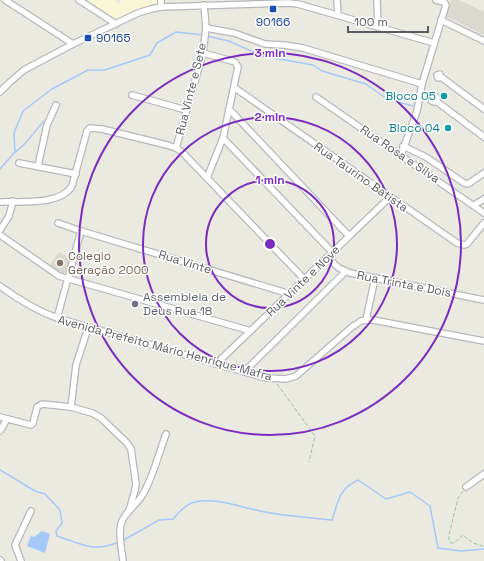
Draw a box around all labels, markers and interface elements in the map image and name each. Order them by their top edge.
marker: 90166 [268,4,278,14]
scale bar [348,8,428,34]
place label: 90166 [256,14,290,30]
text: 100 m [354,14,388,30]
place label: 90165 [96,30,131,46]
marker: 90165 [83,33,93,43]
street label: Rua Vinte e Sete [172,41,210,137]
text: 3 min [254,45,286,61]
place label: Bloco 05 [385,88,436,104]
marker: Bloco 05 [439,91,449,101]
text: 2 min [254,109,286,125]
place label: Bloco 04 [389,120,440,136]
street label: Rua Rosa e Silva [357,121,443,187]
marker: Bloco 04 [443,123,453,133]
street label: Rua Taurino Batista [311,138,411,216]
text: 1 min [255,172,285,188]
centre of rings [263,237,277,251]
street label: Rua Vinte e Nove [263,242,343,320]
street label: Rua Vinte [156,246,214,278]
place label: Colegio Geração 2000 [68,248,149,278]
marker: Colegio Geração 2000 [55,258,65,268]
street label: Rua Trinta e Dois [356,267,452,301]
place label: Assembleia de Deus Rua 18 [143,289,226,319]
marker: Assembleia de Deus Rua 18 [130,299,140,309]
street label: Avenida Prefeito Mário Henrique Mafra [56,312,274,384]

